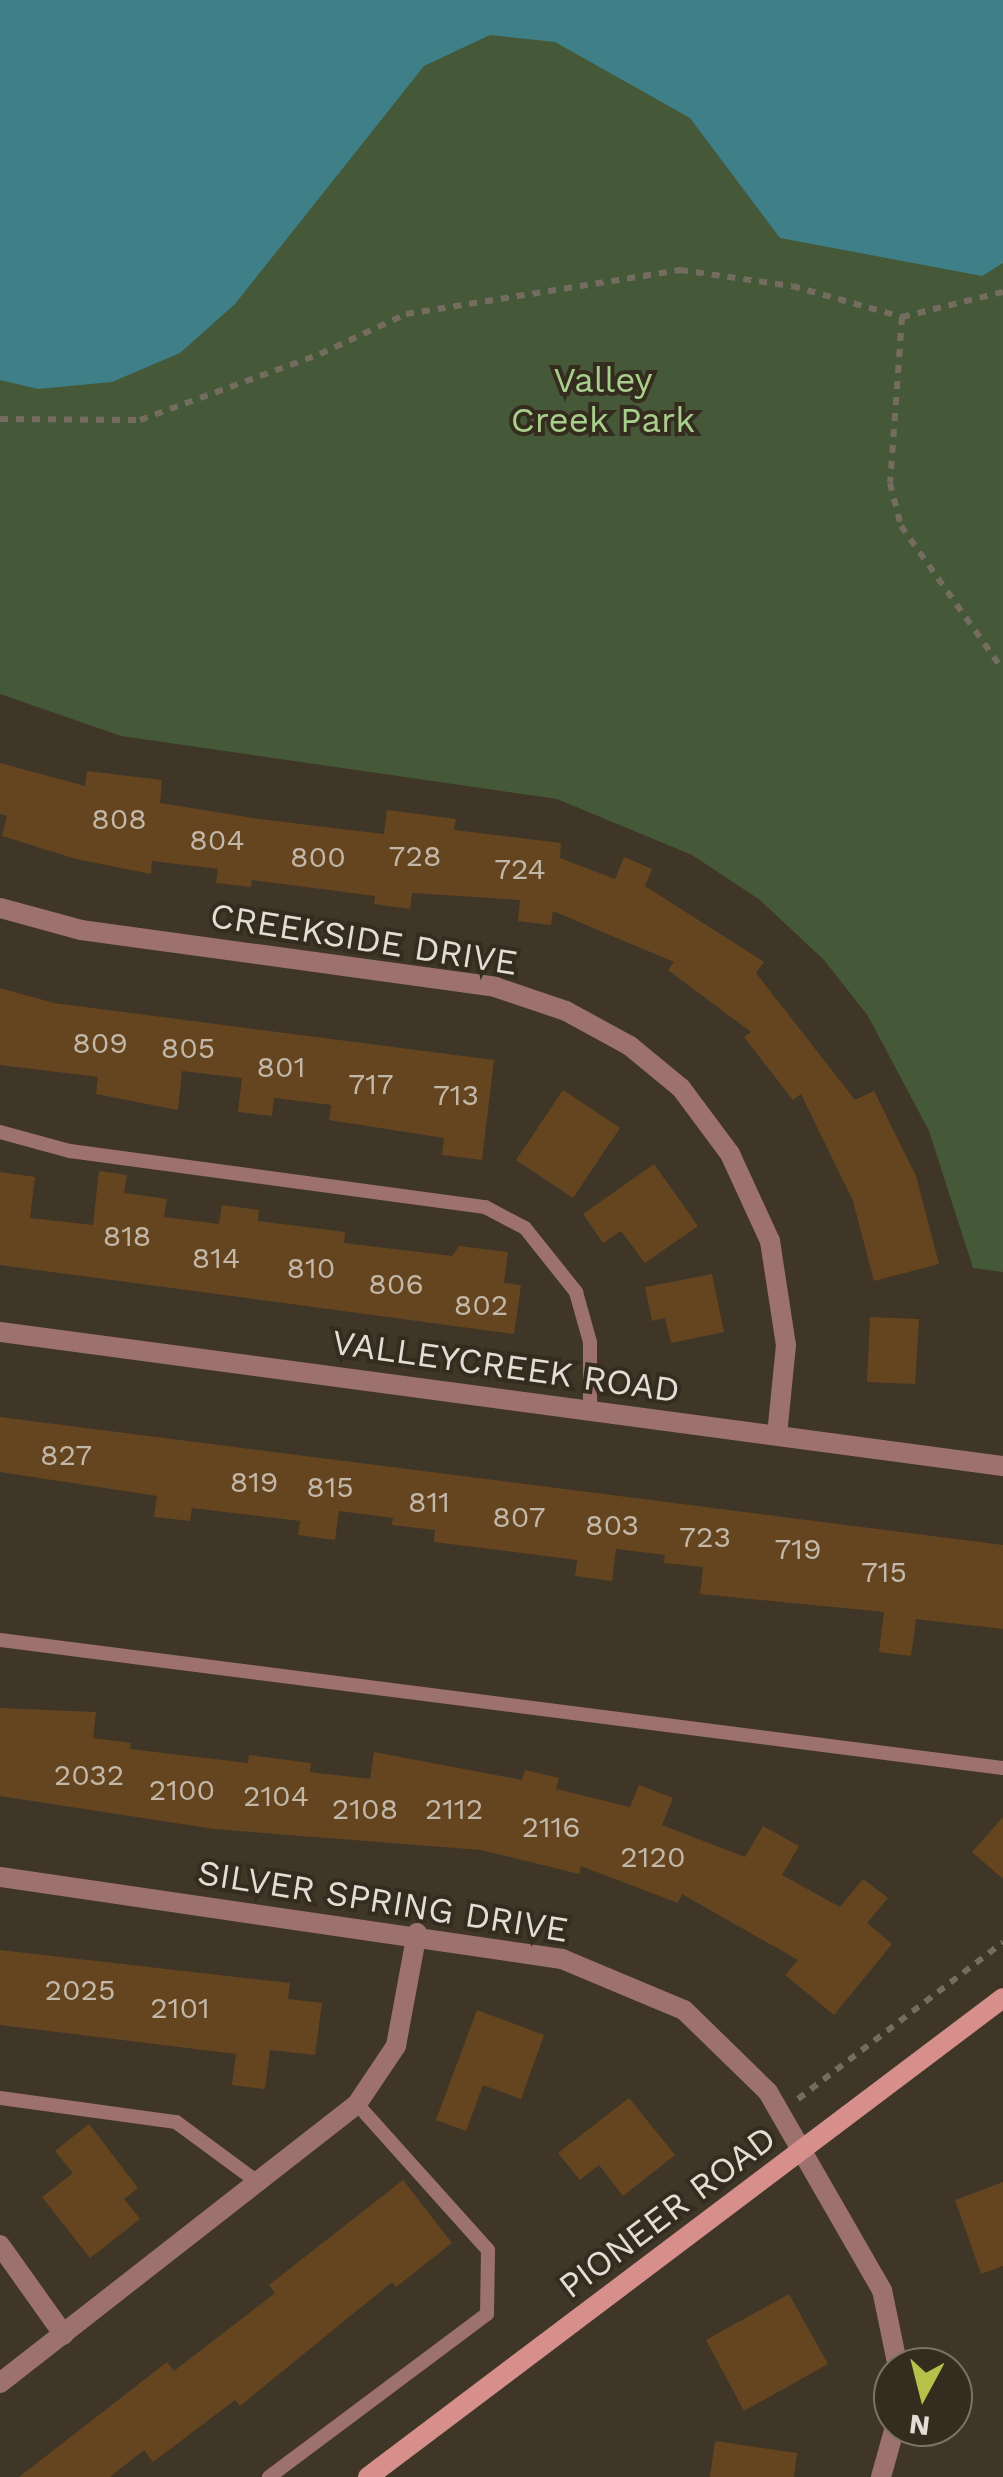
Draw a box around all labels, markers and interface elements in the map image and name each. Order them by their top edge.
park label: Valley Creek Park [510,359,696,441]
house number: 808 [91,801,147,837]
house number: 804 [189,822,245,858]
house number: 728 [389,838,441,874]
house number: 800 [290,839,346,875]
house number: 724 [494,851,546,887]
street label: CREEKSIDE DRIVE [207,894,521,984]
house number: 809 [72,1025,128,1061]
house number: 805 [161,1030,215,1066]
house number: 801 [257,1049,305,1085]
house number: 717 [348,1066,394,1102]
house number: 713 [433,1077,479,1113]
house number: 818 [103,1218,151,1254]
house number: 814 [192,1240,240,1276]
house number: 810 [287,1250,335,1286]
house number: 806 [368,1266,424,1302]
house number: 802 [454,1287,508,1323]
street label: VALLEYCREEK ROAD [329,1321,683,1411]
house number: 827 [40,1437,92,1473]
house number: 819 [230,1464,278,1500]
house number: 815 [306,1469,354,1505]
house number: 811 [408,1484,450,1520]
house number: 807 [492,1499,546,1535]
house number: 803 [585,1507,639,1543]
house number: 723 [679,1519,731,1555]
house number: 719 [774,1531,822,1567]
house number: 715 [861,1554,907,1590]
house number: 2032 [54,1757,124,1793]
house number: 2100 [149,1772,215,1808]
house number: 2104 [243,1778,309,1814]
house number: 2108 [332,1791,398,1827]
house number: 2112 [425,1791,483,1827]
house number: 2116 [521,1809,581,1845]
house number: 2120 [620,1839,686,1875]
street label: SILVER SPRING DRIVE [195,1851,571,1951]
house number: 2025 [44,1972,116,2008]
house number: 2101 [150,1990,210,2026]
street label: PIONEER ROAD [550,2117,784,2307]
north arrow [873,2347,973,2447]
text: N [907,2408,932,2443]

